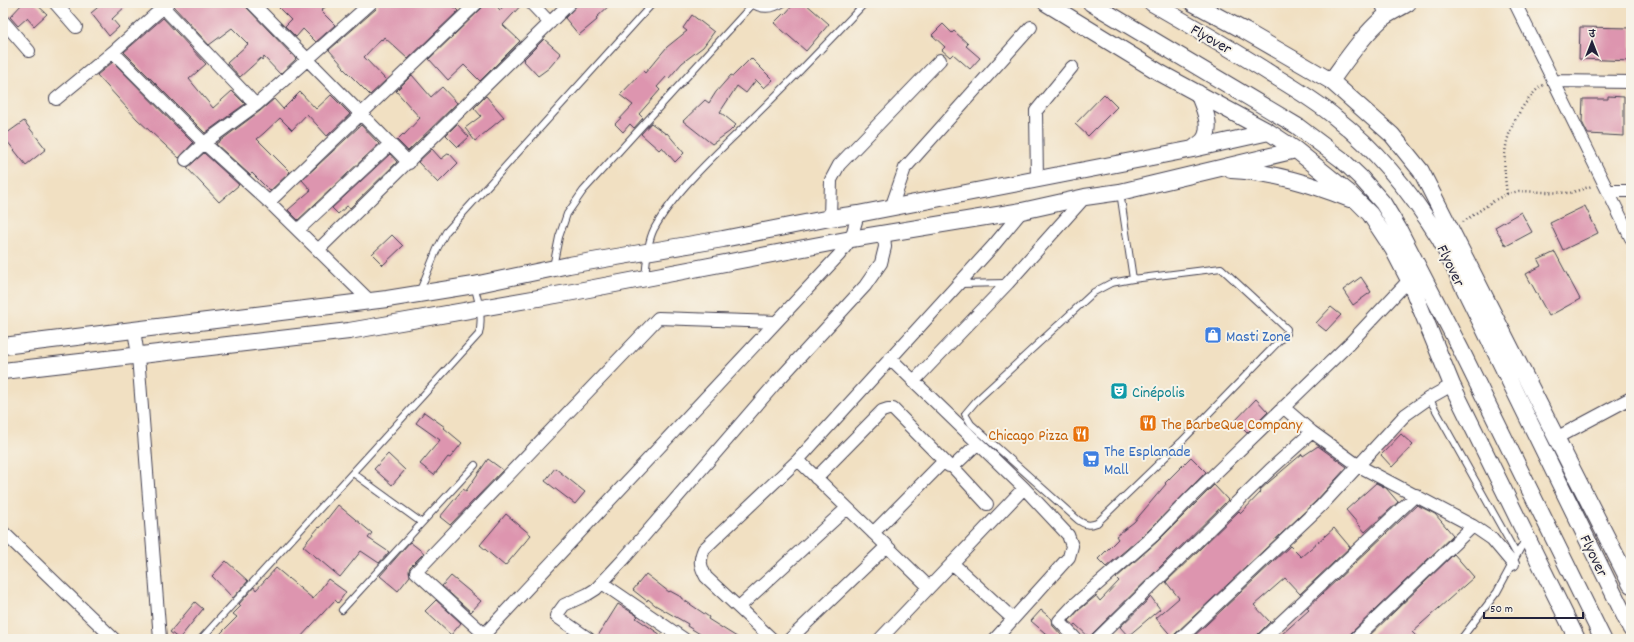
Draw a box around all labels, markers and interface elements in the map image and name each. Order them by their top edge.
street label: Flyover [1186,19,1236,61]
north arrow [1572,22,1612,62]
text: उ [1588,26,1596,42]
street label: Flyover [1430,241,1470,291]
shop icon: Masti Zone [1203,325,1223,345]
place label: Masti Zone [1226,326,1291,349]
theatre icon: Cinépolis [1109,381,1129,401]
place label: Cinépolis [1132,382,1185,405]
restaurant icon: The BarbeQue Company [1138,413,1158,433]
place label: The BarbeQue Company [1161,414,1303,437]
restaurant icon: Chicago Pizza [1071,424,1091,444]
place label: Chicago Pizza [988,425,1068,448]
place label: The Esplanade Mall [1104,441,1191,482]
supermarket icon: The Esplanade Mall [1081,449,1101,469]
street label: Flyover [1573,531,1613,581]
scale bar [1484,594,1583,620]
text: 50 m [1490,601,1513,618]

